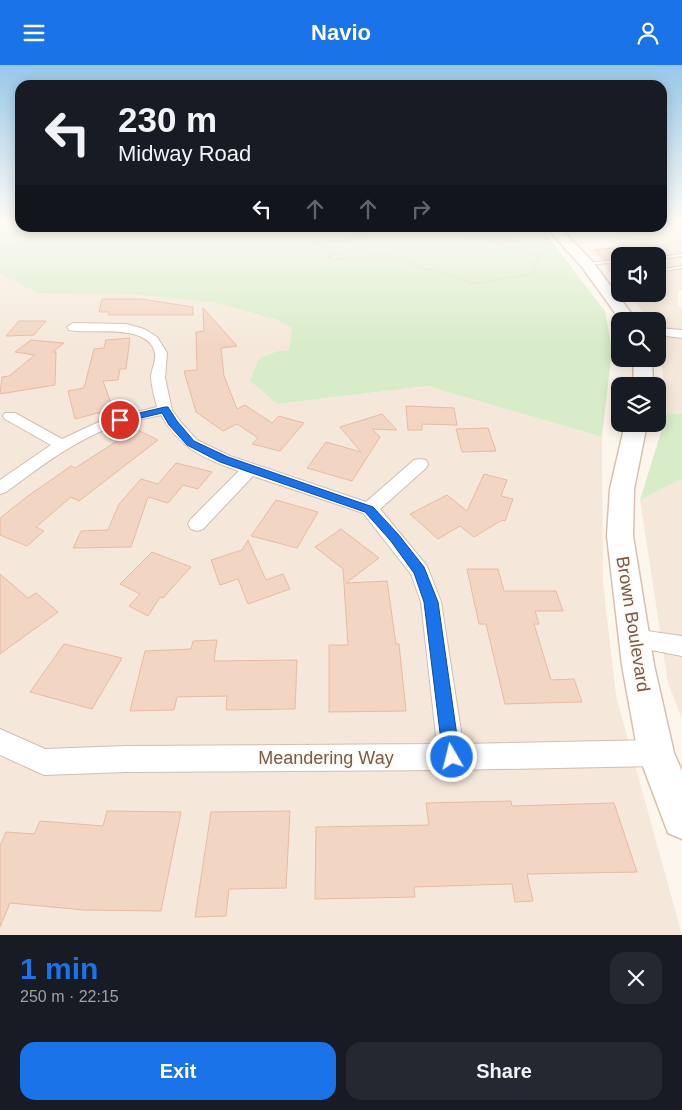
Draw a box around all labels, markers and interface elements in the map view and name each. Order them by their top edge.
icon: menu [20,19,48,47]
icon: person [634,19,662,47]
text: Navio [311,20,371,45]
icon: left [35,100,100,165]
text: 230 m [118,100,217,139]
text: Midway Road [118,141,251,166]
icon: left [248,195,276,223]
icon: ahead [301,195,329,223]
icon: ahead [354,195,382,223]
icon: right [407,195,435,223]
map controls [611,247,666,432]
button: sound [611,247,666,302]
button: search [611,312,666,367]
button: layers [611,377,666,432]
pin [99,399,141,441]
icon: arrive [106,406,134,434]
street label: Brown Boulevard [612,555,654,693]
position arrow [425,730,477,782]
street label: Meandering Way [258,748,394,768]
text: 1 min [20,952,98,985]
button: close [610,952,662,1004]
text: 250 m · 22:15 [20,988,119,1005]
button: Exit [20,1042,336,1100]
button: Share [346,1042,662,1100]

